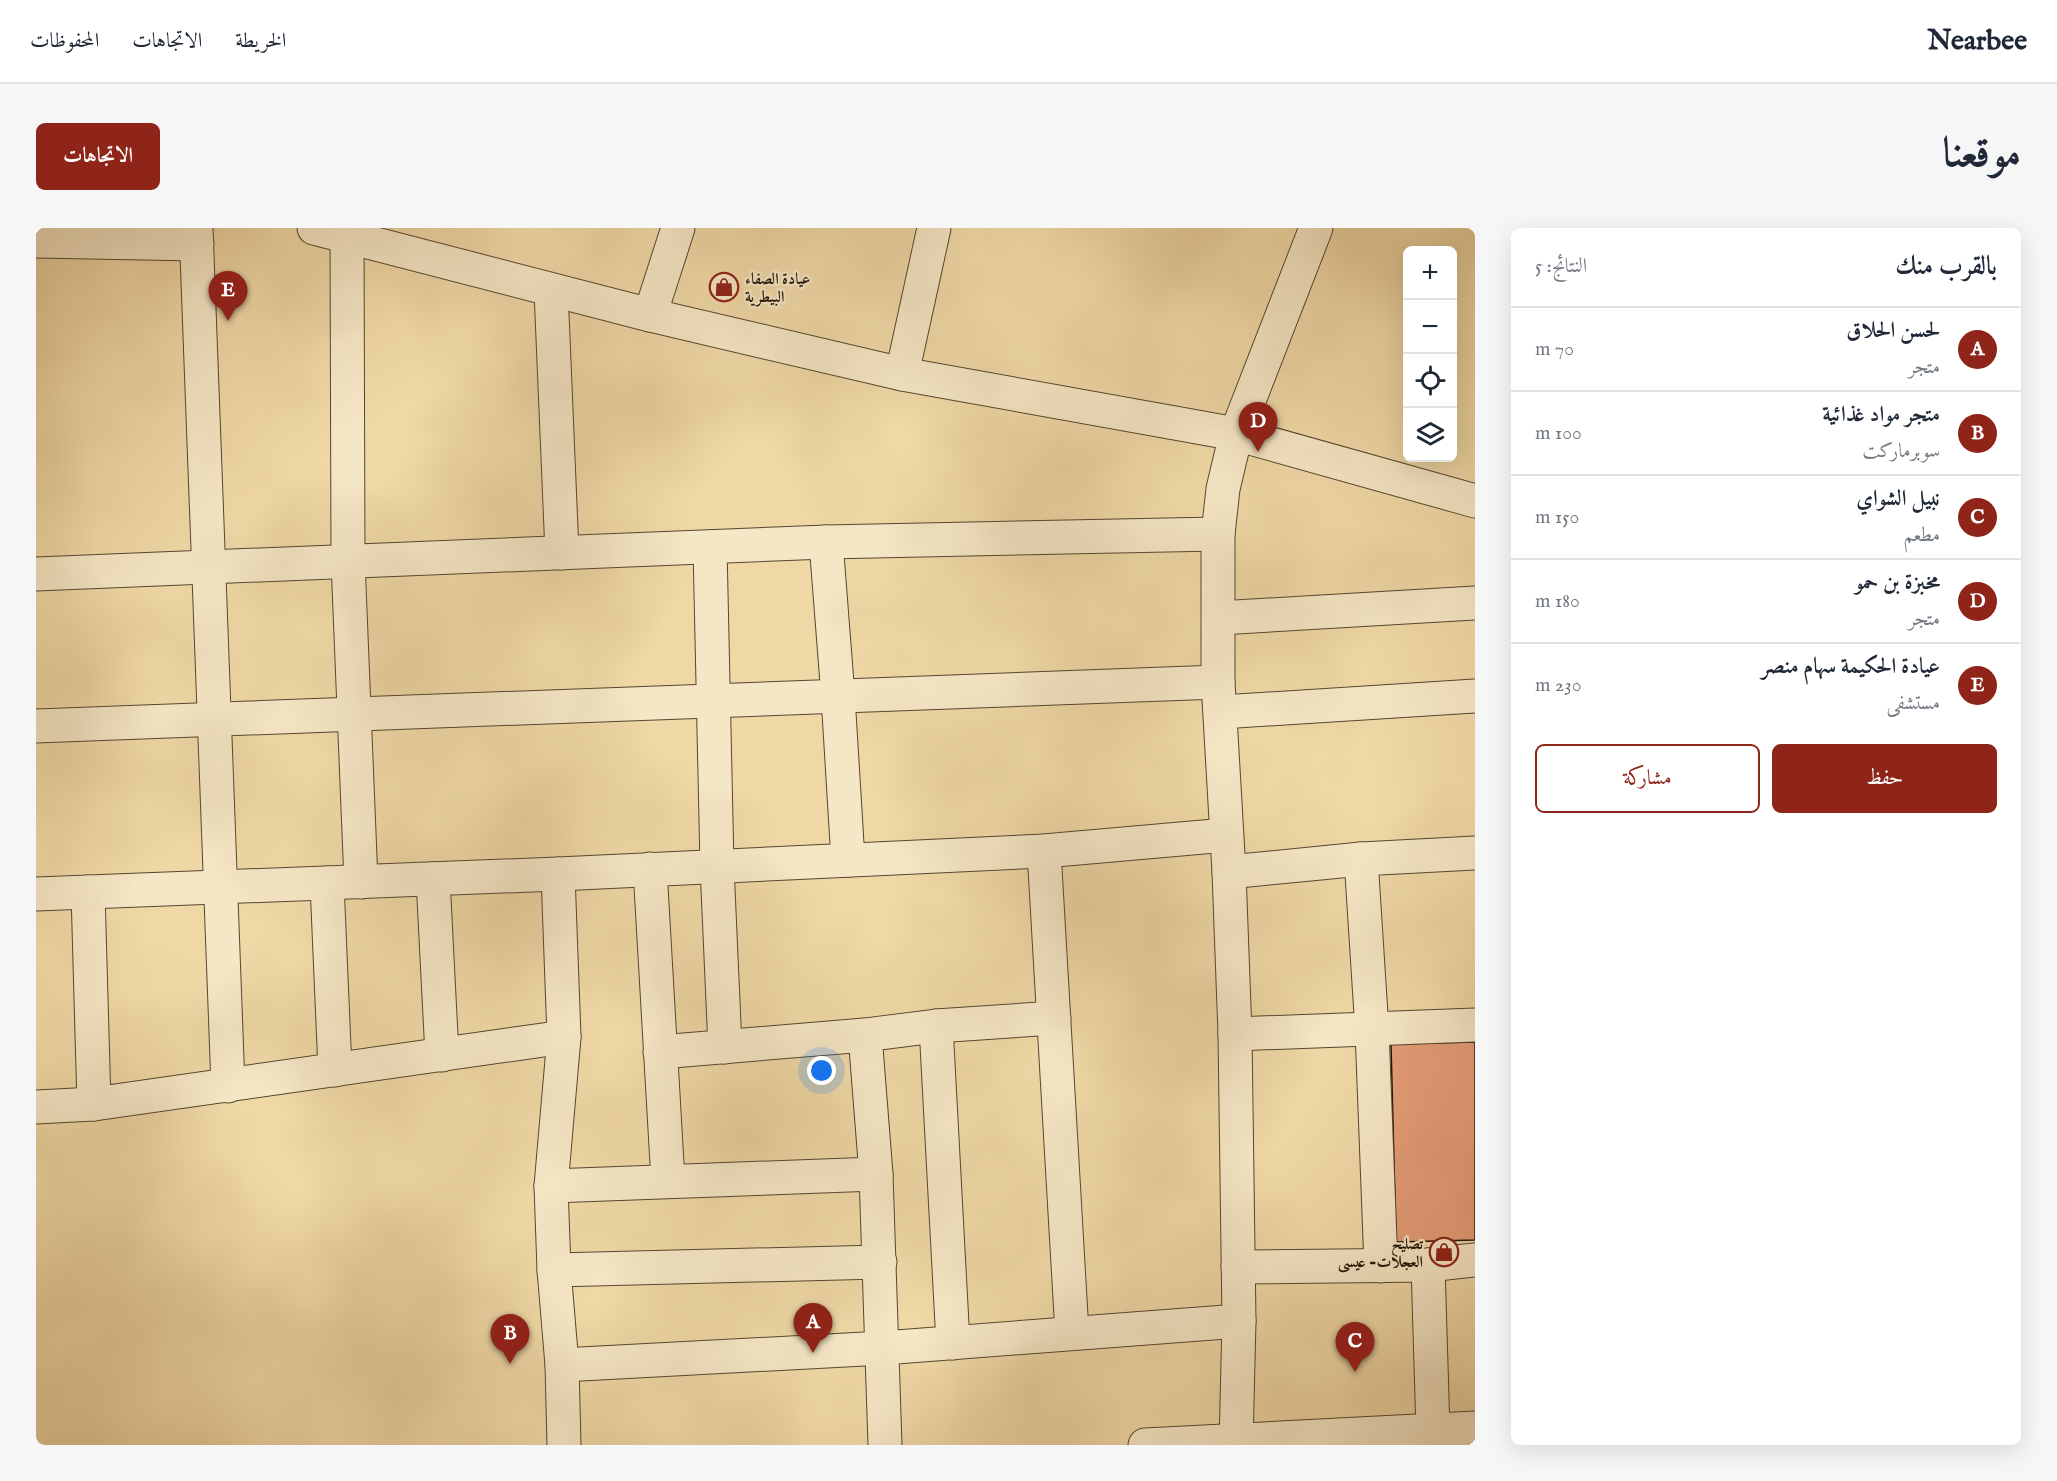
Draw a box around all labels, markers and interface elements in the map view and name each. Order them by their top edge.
text: Nearbee [1928,24,2027,59]
text: المحفوظات [30,28,99,55]
text: الاتجاهات [132,28,202,55]
text: الخريطة [235,28,286,55]
button: الاتجاهات [36,123,160,190]
text: موقعنا [1943,128,2021,181]
map controls [1403,246,1457,462]
button: + [1403,246,1457,300]
text: بالقرب منك [1895,250,1997,283]
text: النتائج: 5 [1535,254,1587,279]
place label: عيادة الصفاء البيطرية [745,270,811,308]
shop icon: عيادة الصفاء البيطرية [708,271,740,303]
pin: E [208,272,248,321]
button: − [1403,300,1457,354]
text: لحسن الحلاق [1846,317,1940,345]
text: 70 m [1535,337,1574,362]
text: A [1971,337,1984,362]
button: locate [1403,354,1457,408]
text: متجر [1908,355,1940,380]
text: متجر مواد غذائية [1822,401,1940,429]
pin: D [1238,402,1278,452]
button: layers [1403,408,1457,462]
text: 100 m [1535,421,1582,446]
text: B [1971,421,1984,446]
text: سوبرماركت [1862,439,1940,464]
text: نبيل الشواي [1856,485,1940,513]
text: 150 m [1535,505,1579,530]
text: C [1970,505,1985,530]
text: مطعم [1903,523,1940,548]
text: مخبزة بن حمو [1855,569,1940,597]
text: 180 m [1535,589,1580,614]
text: D [1969,589,1986,614]
text: متجر [1908,607,1940,632]
text: عيادة الحكيمة سهام منصر [1761,653,1940,681]
text: 230 m [1535,673,1582,698]
text: E [1971,673,1984,698]
text: مستشفى [1887,691,1940,716]
button: مشاركة [1535,744,1760,813]
button: حفظ [1772,744,1997,813]
your location [807,1056,836,1085]
place label: تصليح العجلات- عيسى [1338,1235,1424,1273]
shop icon: تصليح العجلات- عيسى [1428,1236,1460,1268]
pin: A [794,1304,832,1353]
pin: B [490,1314,530,1364]
pin: C [1336,1322,1374,1372]

